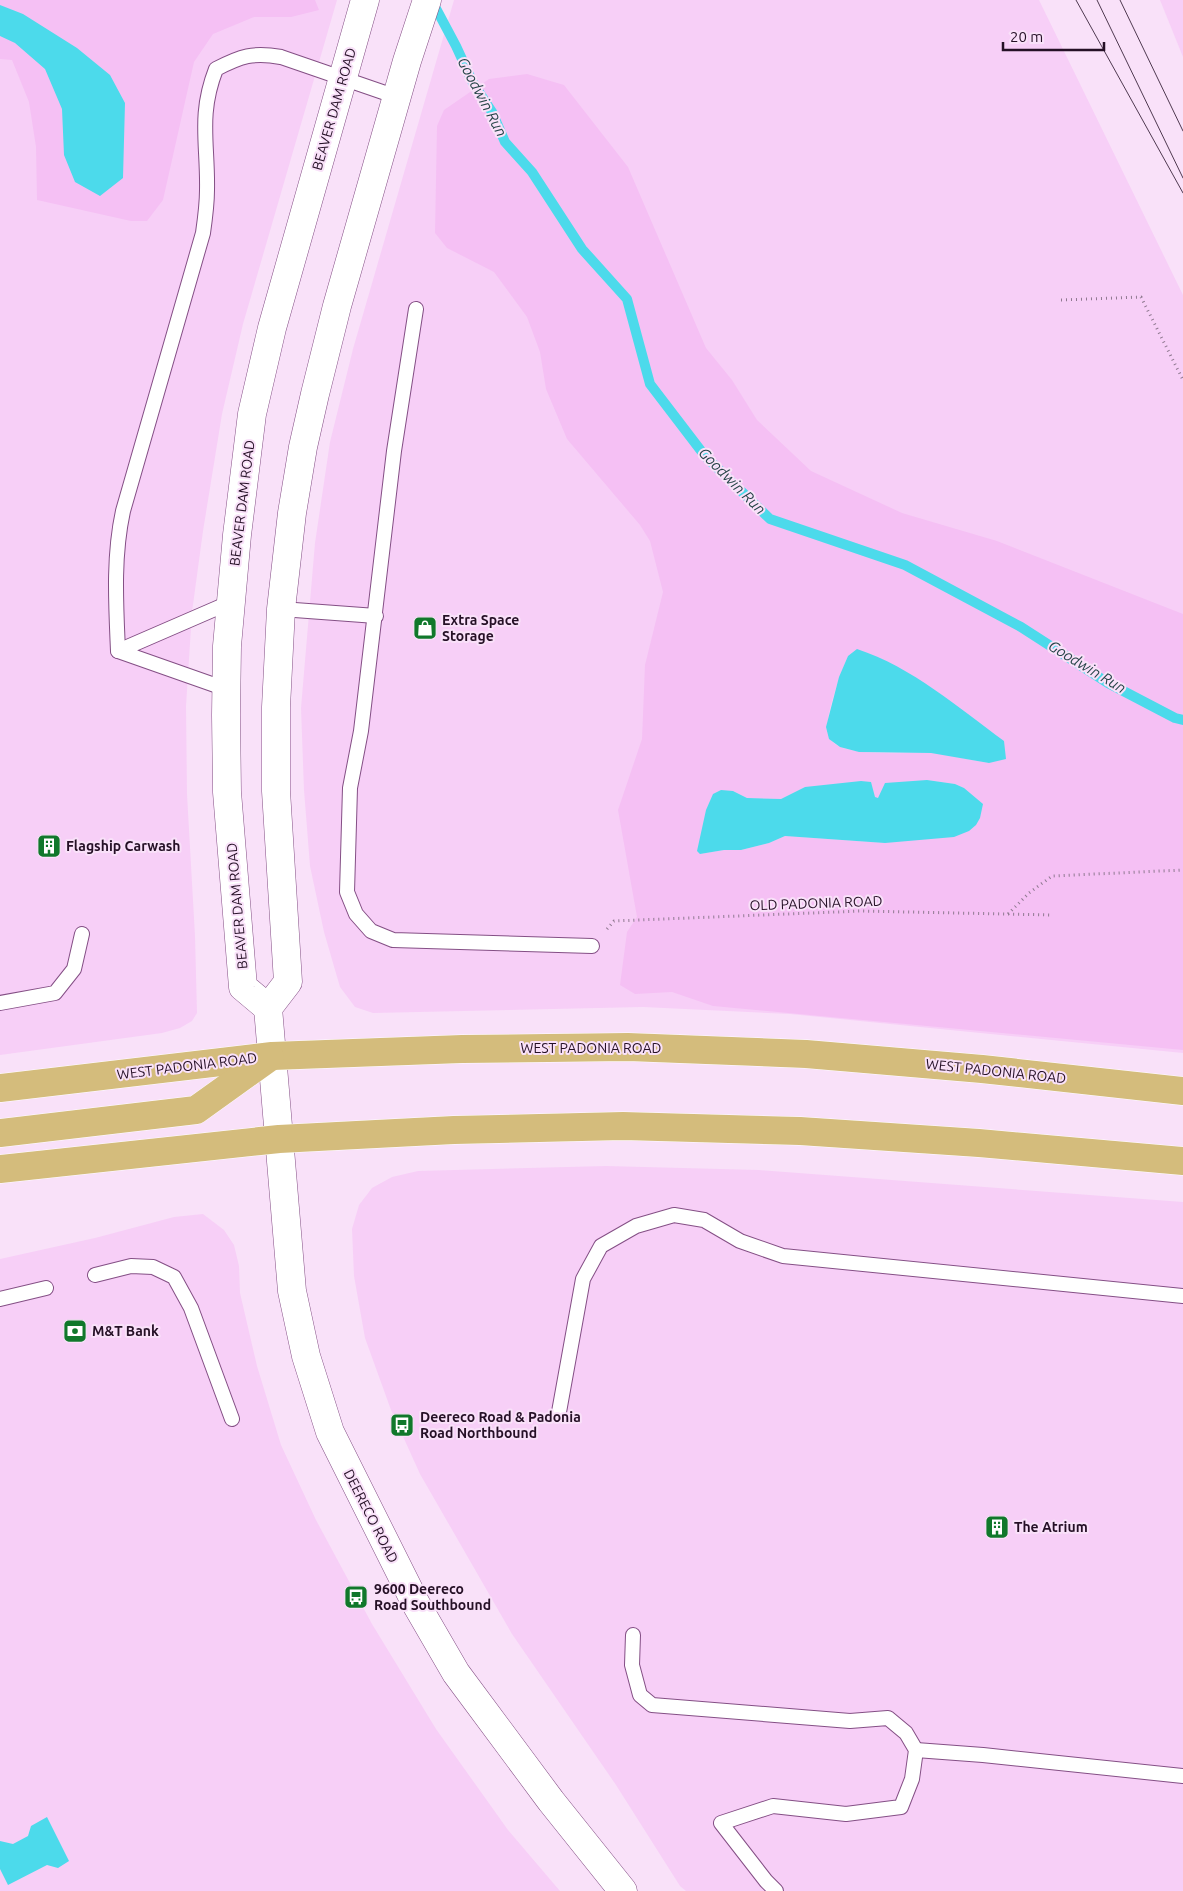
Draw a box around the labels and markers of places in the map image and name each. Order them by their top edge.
place label: Extra Space Storage [442,612,519,644]
shop icon: Extra Space Storage [412,615,438,641]
building icon: Flagship Carwash [36,833,62,859]
place label: Flagship Carwash [66,838,181,854]
bank icon: M&T Bank [62,1318,88,1344]
place label: M&T Bank [92,1323,159,1339]
place label: Deereco Road & Padonia Road Northbound [420,1409,581,1441]
bus stop icon: Deereco Road & Padonia Road Northbound [389,1412,415,1438]
building icon: The Atrium [984,1514,1010,1540]
place label: The Atrium [1014,1519,1088,1535]
place label: 9600 Deereco Road Southbound [374,1581,491,1613]
bus stop icon: 9600 Deereco Road Southbound [343,1584,369,1610]

